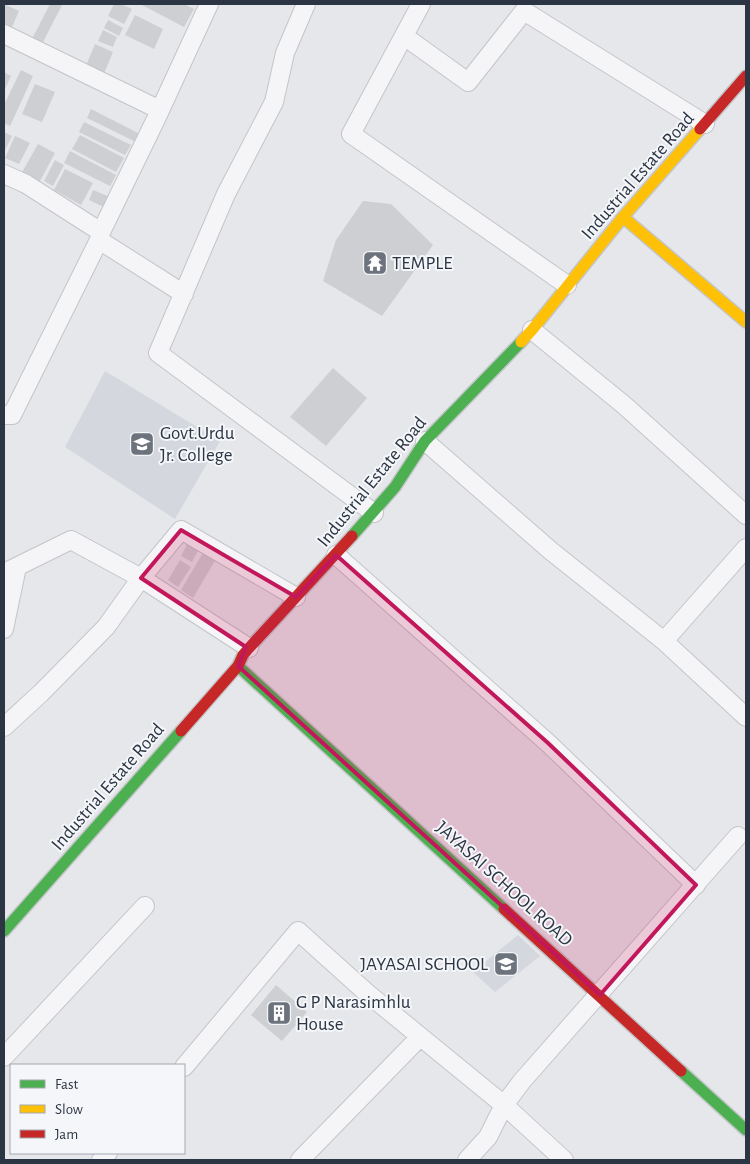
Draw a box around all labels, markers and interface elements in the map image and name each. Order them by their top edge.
street label: Industrial Estate Road [578,109,698,243]
temple icon: TEMPLE [362,250,388,276]
place label: TEMPLE [392,254,452,273]
street label: Industrial Estate Road [314,413,430,551]
place label: Govt.Urdu Jr. College [160,424,235,465]
school or university icon: Govt.Urdu Jr. College [129,431,155,457]
street label: Industrial Estate Road [48,720,168,854]
street label: JAYASAI SCHOOL ROAD [432,818,576,950]
school or university icon: JAYASAI SCHOOL [493,951,519,977]
place label: JAYASAI SCHOOL [360,955,488,974]
place label: G P Narasimhlu House [296,993,411,1034]
building icon: G P Narasimhlu House [266,1000,292,1026]
legend [10,1064,185,1154]
text: Fast [55,1077,79,1092]
text: Slow [55,1102,83,1117]
text: Jam [55,1127,78,1142]

